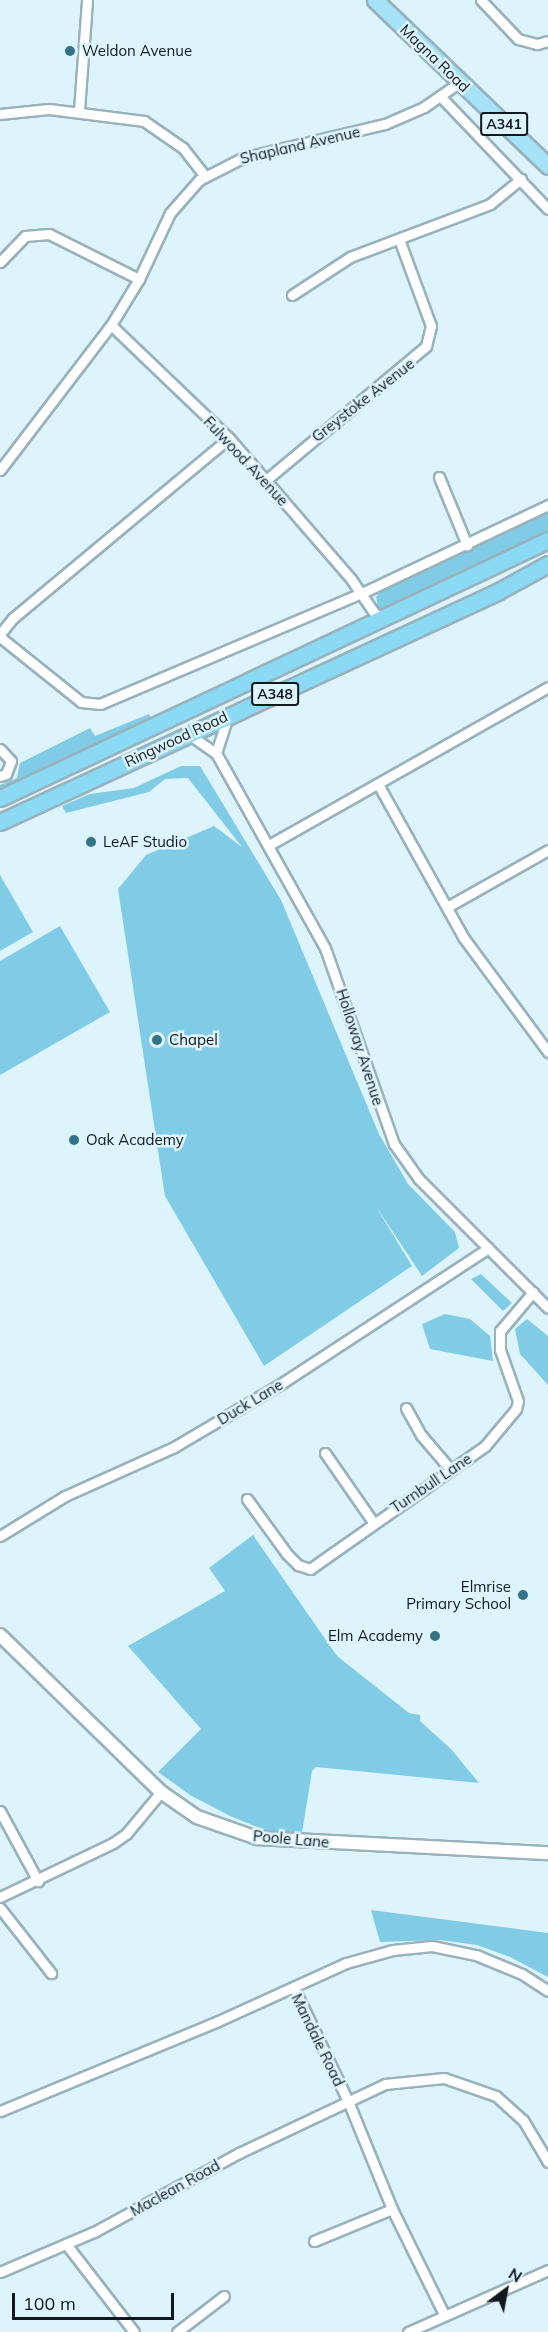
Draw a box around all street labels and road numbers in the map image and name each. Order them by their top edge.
street label: Magna Road [397,20,473,96]
road number: A341 [480,113,528,135]
street label: Shapland Avenue [238,122,362,168]
street label: Greystoke Avenue [308,354,418,446]
street label: Fulwood Avenue [200,413,292,509]
road number: A348 [251,683,299,705]
street label: Ringwood Road [122,707,230,771]
street label: Holloway Avenue [333,986,387,1108]
street label: Duck Lane [214,1375,286,1429]
street label: Turnbull Lane [387,1449,475,1517]
street label: Poole Lane [252,1827,330,1851]
street label: Mandale Road [288,1991,348,2089]
street label: Maclean Road [127,2156,223,2220]

